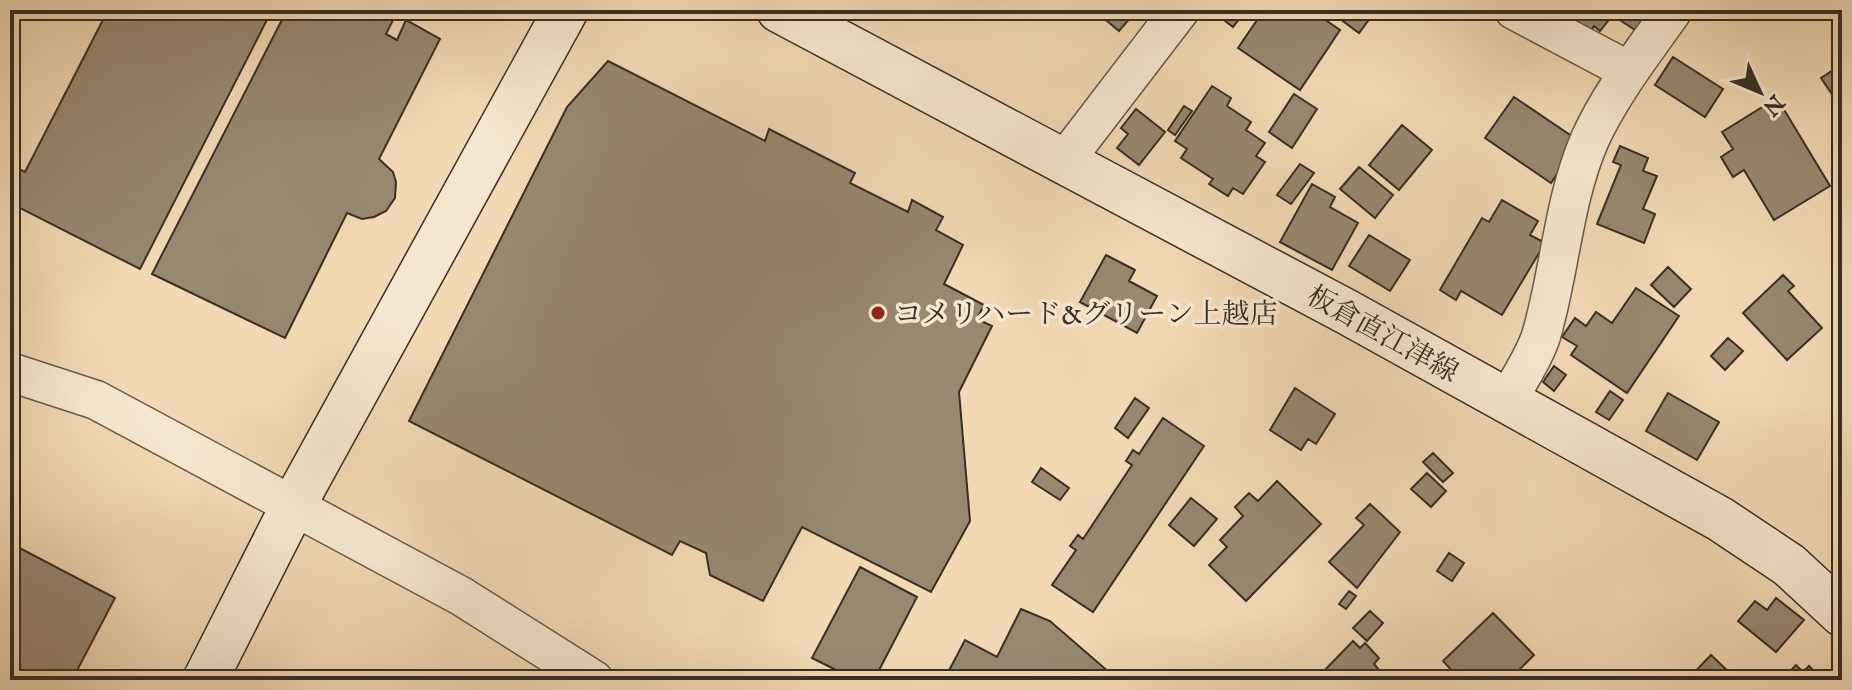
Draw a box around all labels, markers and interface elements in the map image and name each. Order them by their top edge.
north arrow [1720,52,1800,132]
text: N [1756,87,1790,121]
street label: 板倉直江津線 [1300,279,1464,391]
place label: コメリハード&グリーン上越店 [894,298,1278,333]
marker: コメリハード&グリーン上越店 [869,304,887,322]

